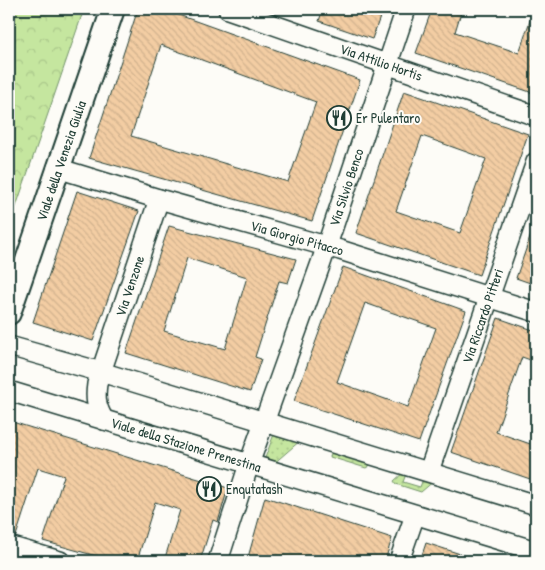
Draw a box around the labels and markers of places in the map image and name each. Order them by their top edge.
restaurant icon: Er Pulentaro [326,105,352,131]
place label: Er Pulentaro [356,108,420,127]
restaurant icon: Enqutatash [196,476,222,502]
place label: Enqutatash [226,479,283,499]

